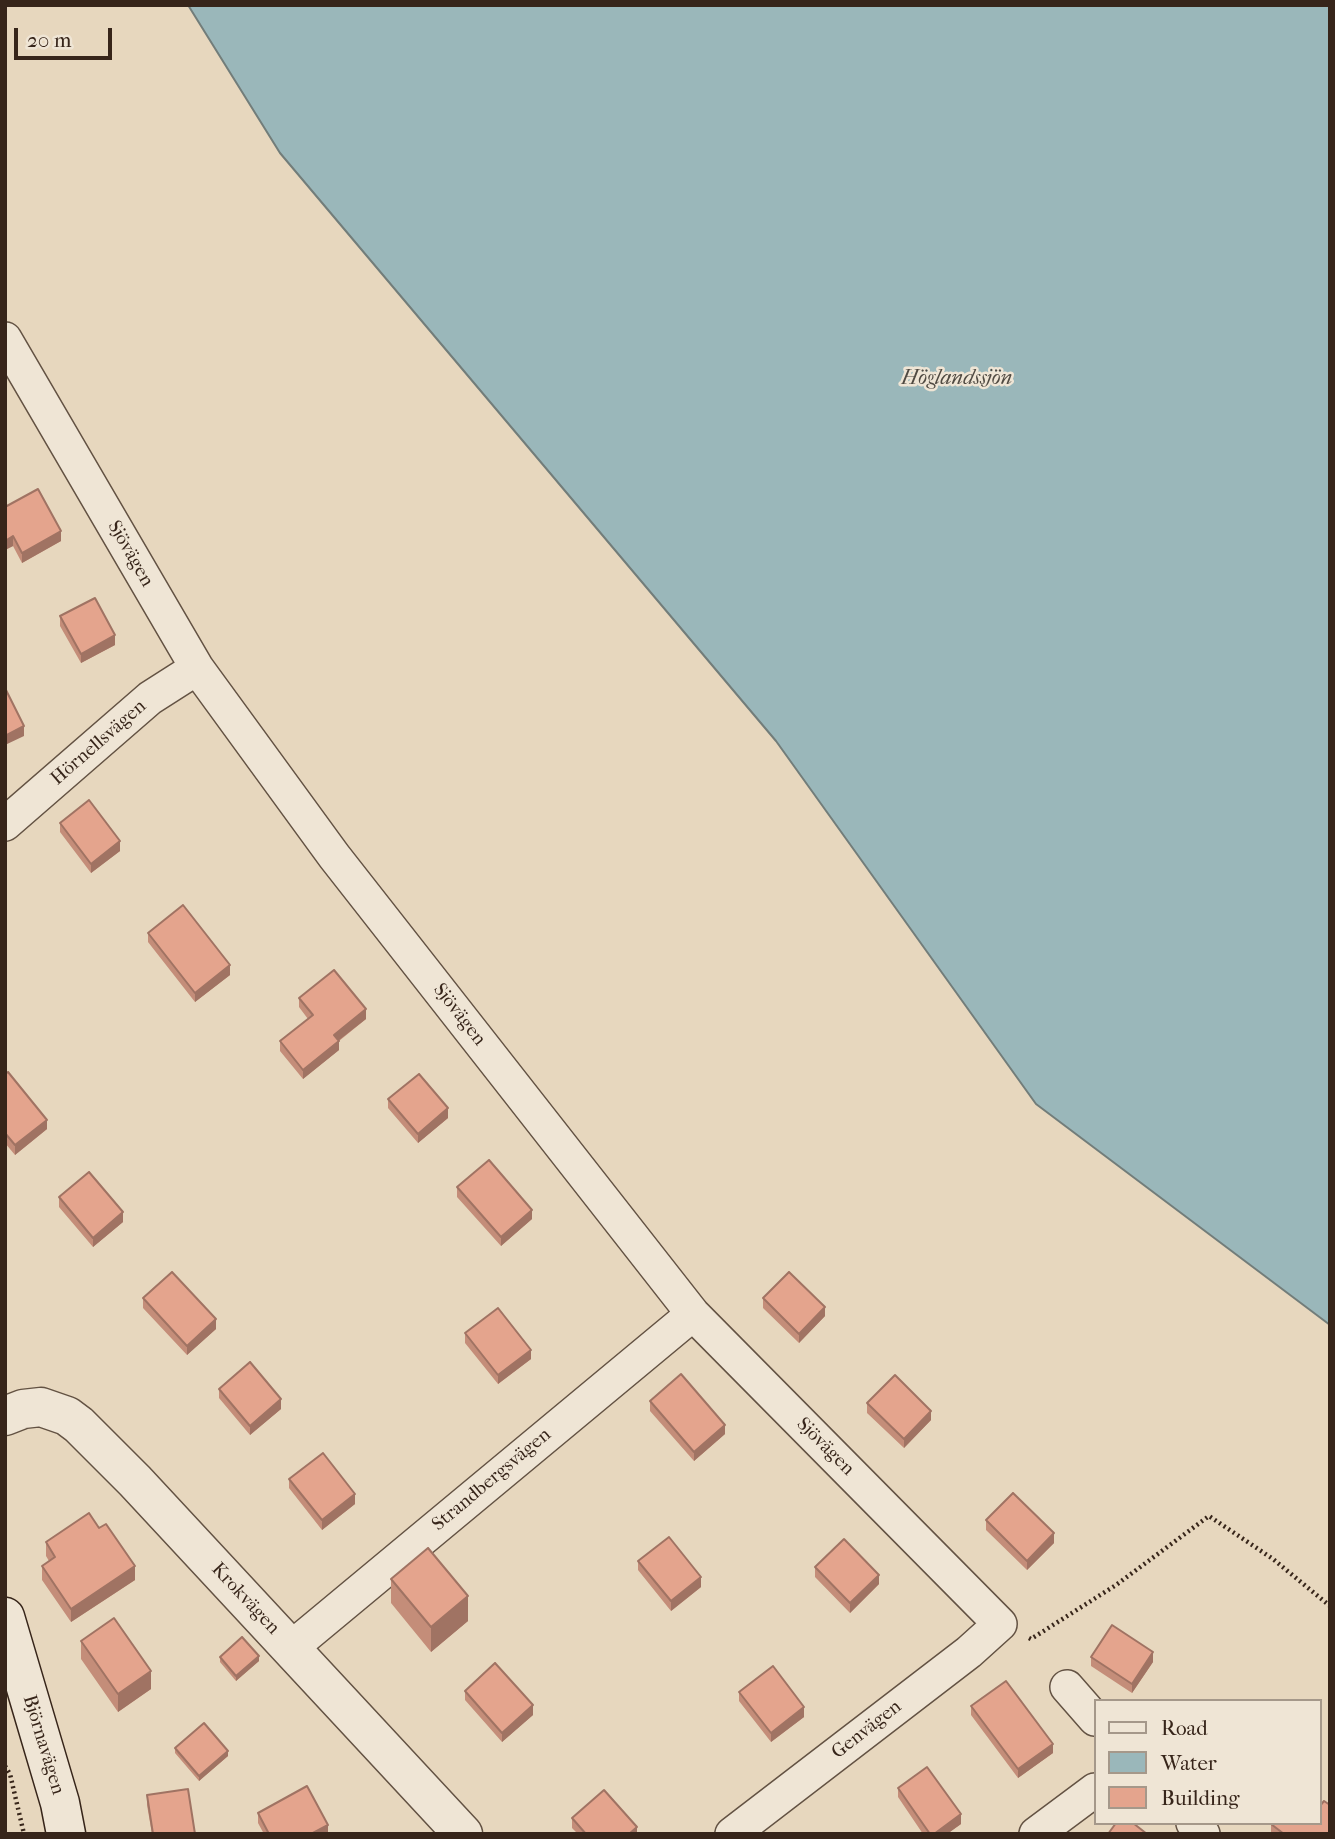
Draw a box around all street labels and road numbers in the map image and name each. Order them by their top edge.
street label: Sjövägen [102,517,158,591]
street label: Hörnellsvägen [47,695,151,791]
street label: Sjövägen [428,979,490,1051]
street label: Sjövägen [791,1413,859,1481]
street label: Strandbergsvägen [428,1424,556,1536]
street label: Krokvägen [206,1558,284,1640]
street label: Björnavägen [17,1692,69,1798]
street label: Genvägen [828,1696,906,1764]

